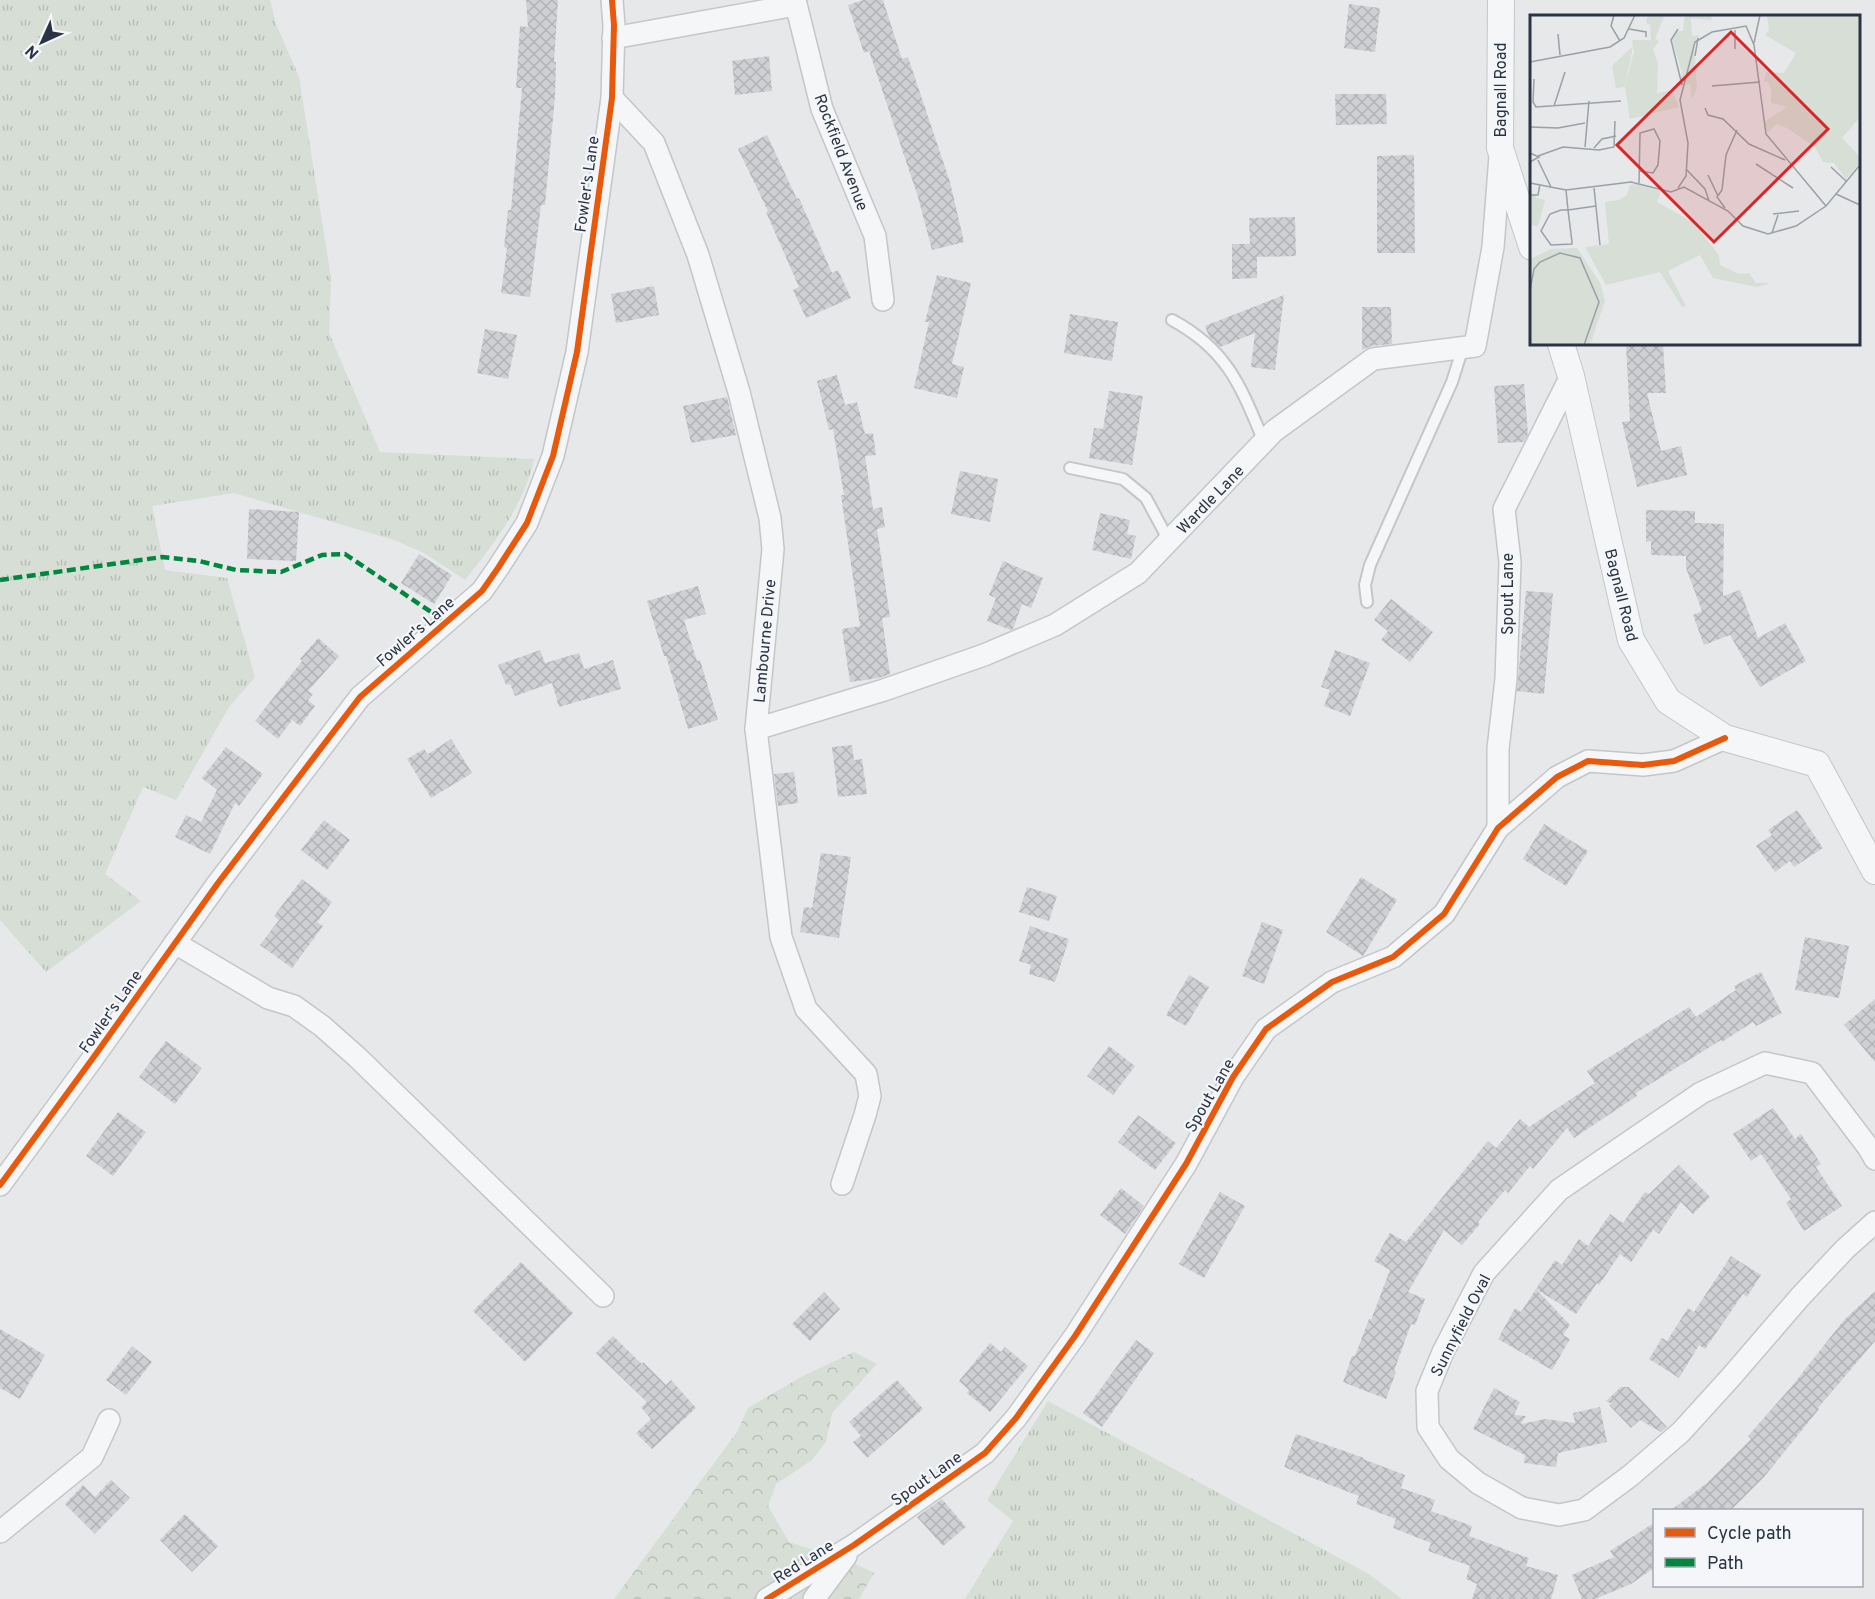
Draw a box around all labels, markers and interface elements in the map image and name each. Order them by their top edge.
north arrow [12,12,72,72]
inset map [1530,15,1860,345]
text: N [22,40,44,62]
street label: Bagnall Road [1492,42,1512,138]
street label: Rockfield Avenue [809,91,872,214]
street label: Fowler's Lane [571,135,605,234]
street label: Wardle Lane [1174,462,1249,539]
street label: Bagnall Road [1599,547,1641,644]
street label: Spout Lane [1499,553,1519,635]
street label: Lambourne Drive [751,578,781,704]
street label: Fowler's Lane [373,593,460,672]
street label: Fowler's Lane [76,967,148,1058]
street label: Spout Lane [1182,1055,1240,1137]
street label: Sunnyfield Oval [1427,1271,1496,1380]
street label: Spout Lane [888,1448,966,1511]
legend [1653,1509,1863,1587]
text: Cycle path [1707,1523,1792,1546]
street label: Red Lane [770,1536,838,1589]
text: Path [1707,1553,1744,1576]

